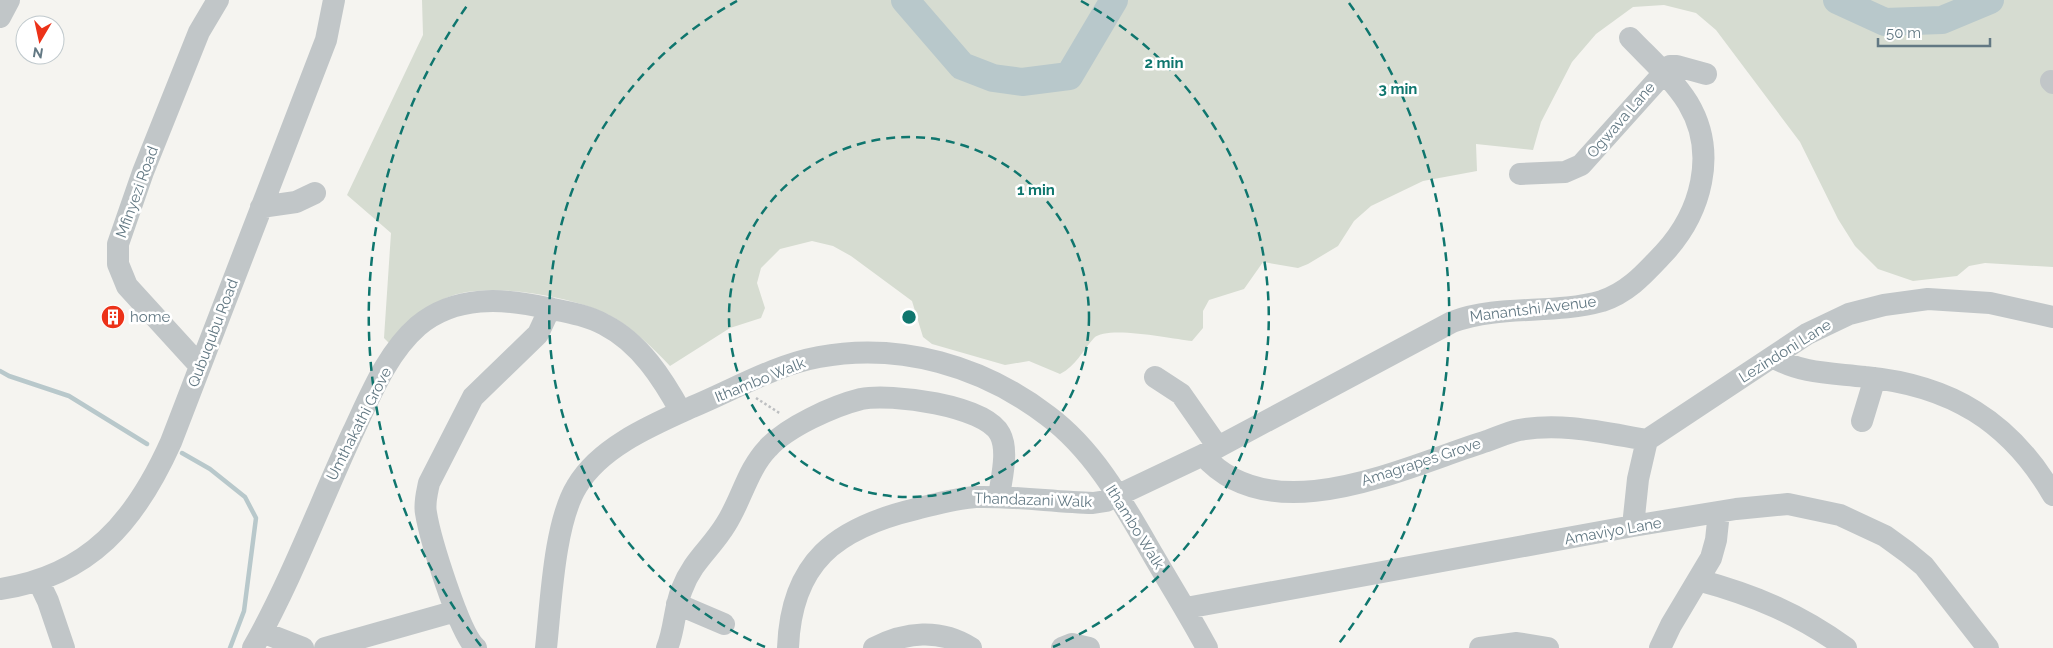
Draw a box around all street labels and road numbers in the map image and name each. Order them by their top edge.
street label: Ogwava Lane [1583,78,1659,162]
street label: Mfinyezi Road [112,144,162,240]
street label: Qubuqubu Road [184,276,242,390]
street label: Manantshi Avenue [1469,292,1597,326]
street label: Lezindoni Lane [1736,315,1835,387]
street label: Ithambo Walk [712,354,808,406]
street label: Umthakathi Grove [323,364,395,484]
street label: Amagrapes Grove [1359,434,1483,490]
street label: Ithambo Walk [1102,482,1168,573]
street label: Thandazani Walk [974,489,1092,511]
street label: Amaviyo Lane [1563,514,1663,548]

